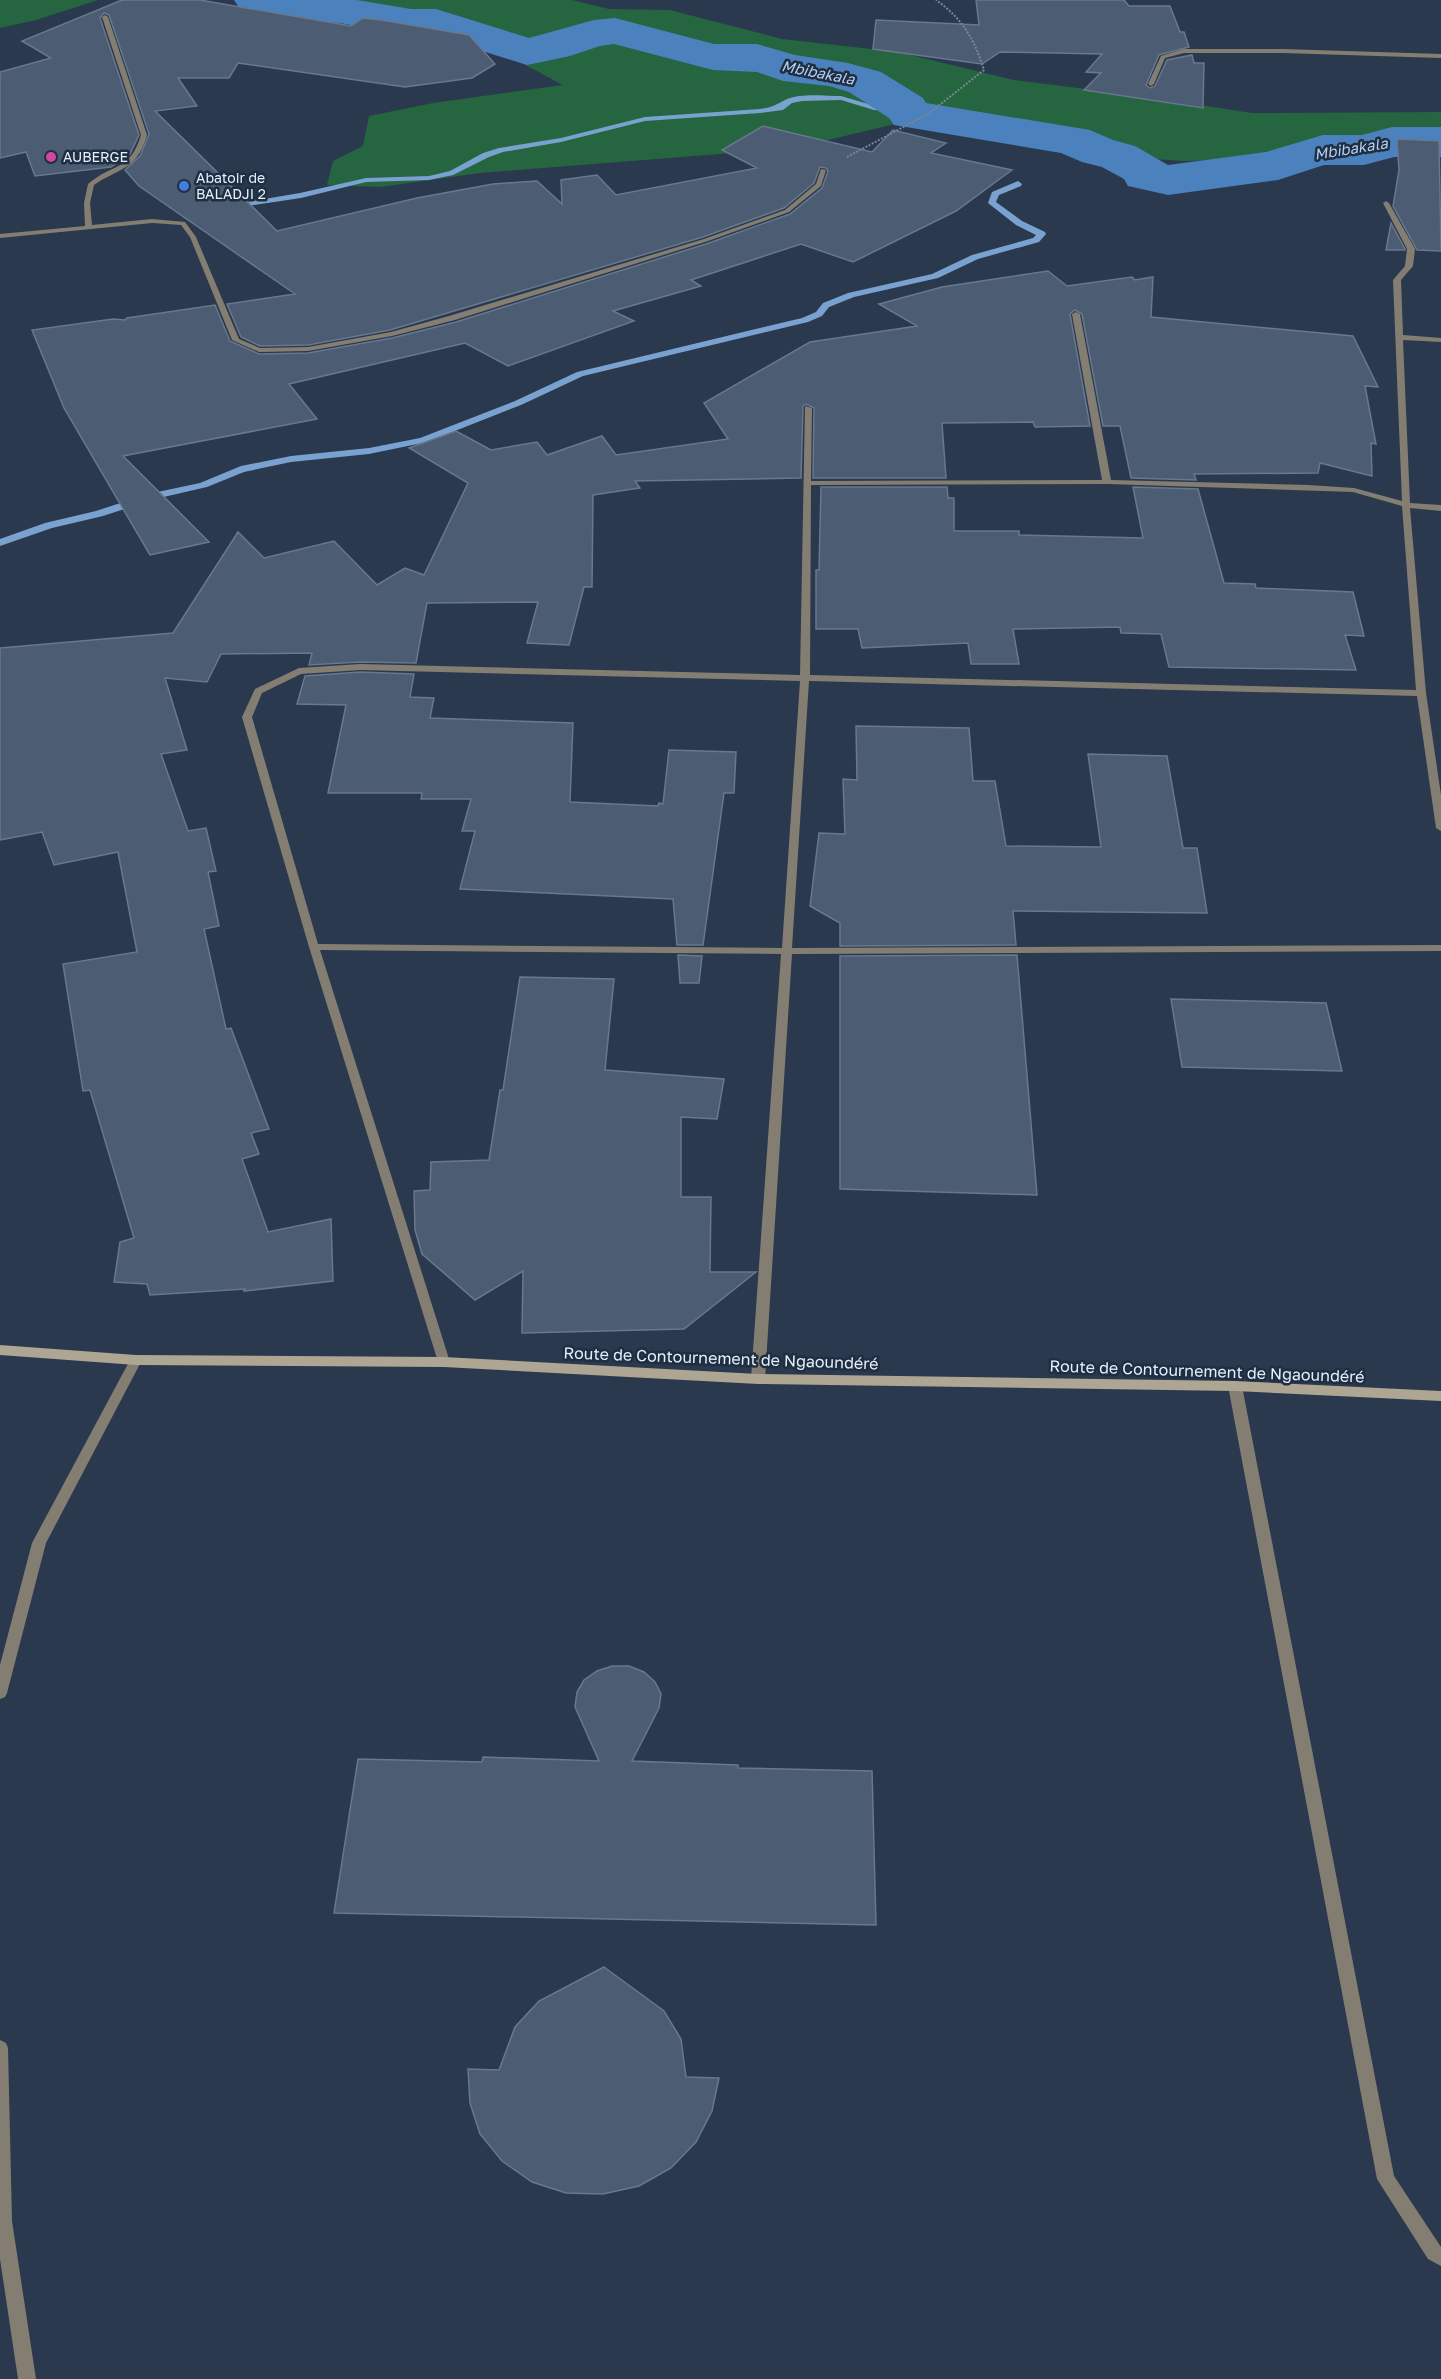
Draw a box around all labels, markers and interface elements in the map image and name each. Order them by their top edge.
water label: Mbibakala [780,56,857,88]
water label: Mbibakala [1313,133,1389,163]
place label: AUBERGE [63,148,128,165]
marker: AUBERGE [44,150,58,164]
place label: Abatoir de BALADJI 2 [196,169,266,202]
marker: Abatoir de BALADJI 2 [177,179,191,193]
street label: Route de Contournement de Ngaoundéré [563,1343,879,1373]
street label: Route de Contournement de Ngaoundéré [1049,1356,1365,1386]

